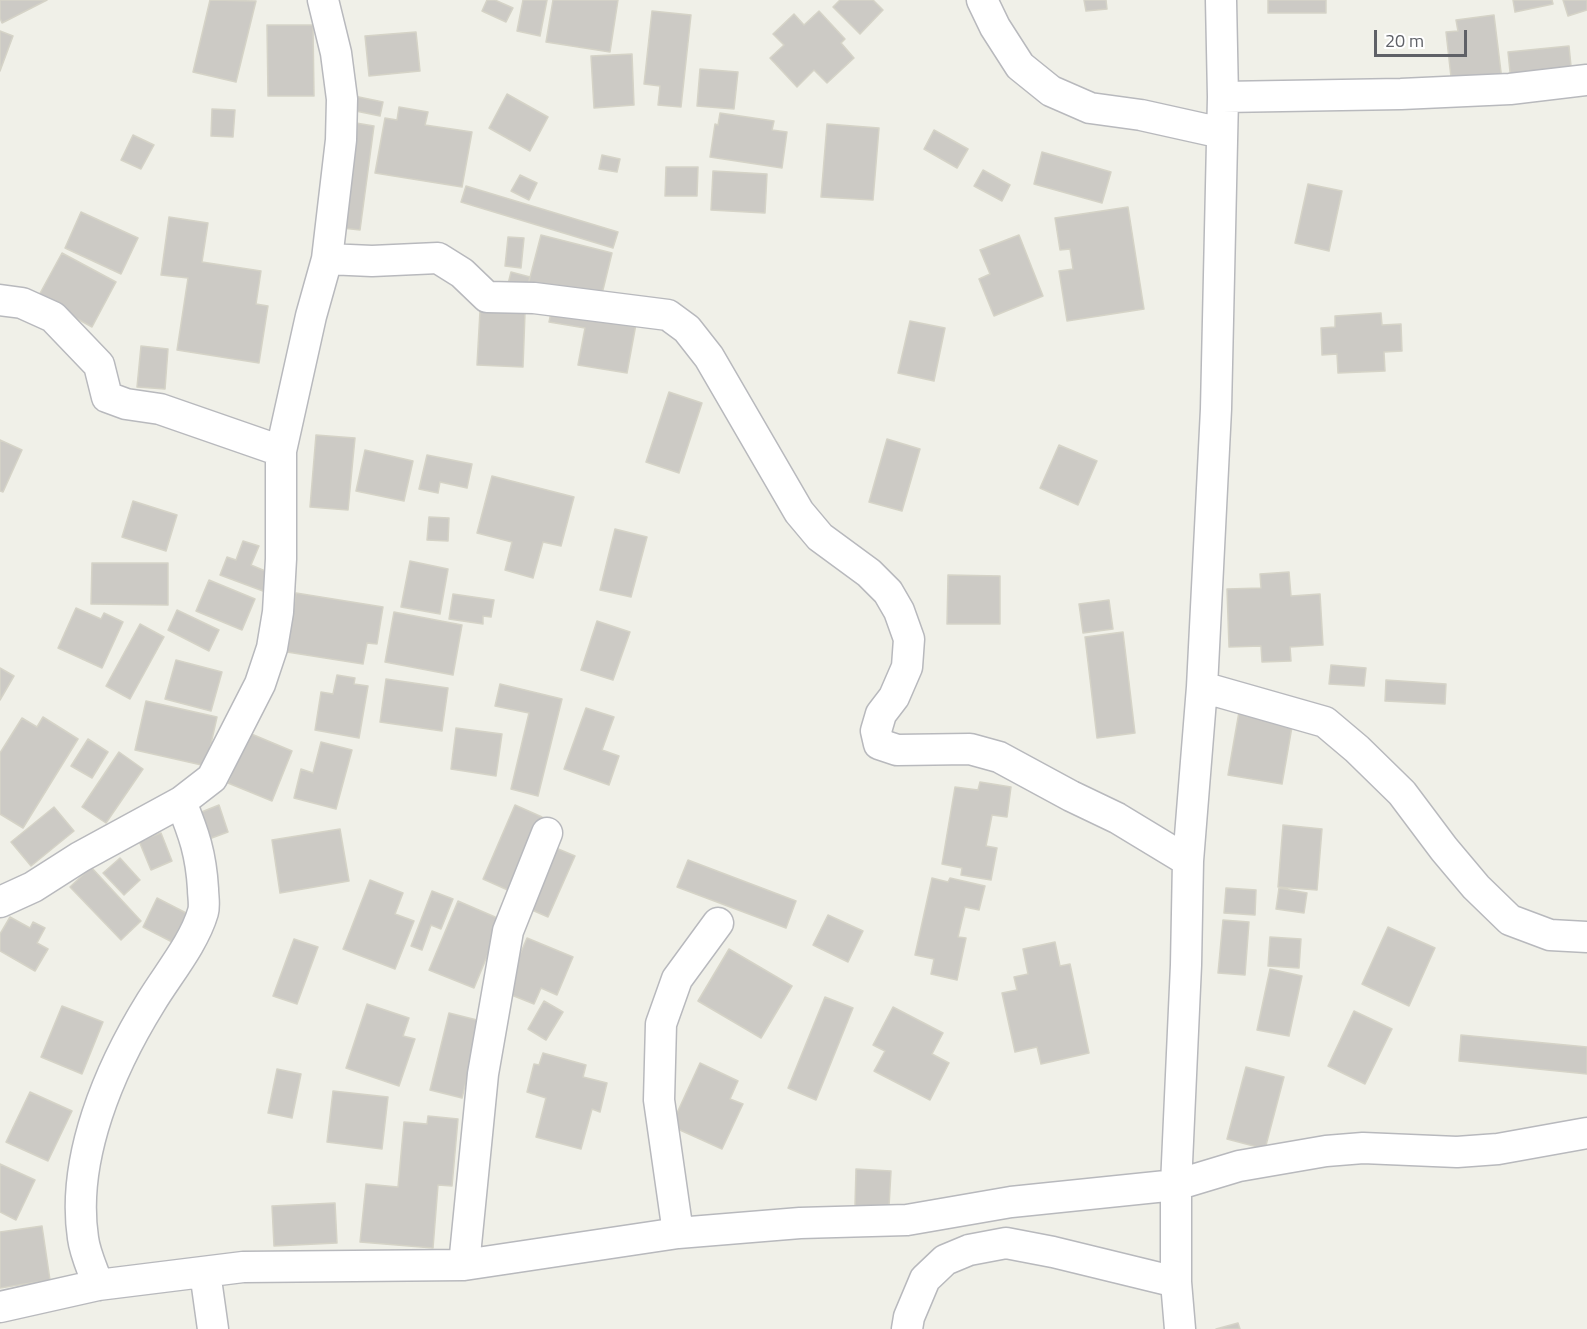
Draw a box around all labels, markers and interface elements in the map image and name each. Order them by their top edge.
scale bar [1377,18,1470,56]
text: 20 m [1385,27,1424,54]

